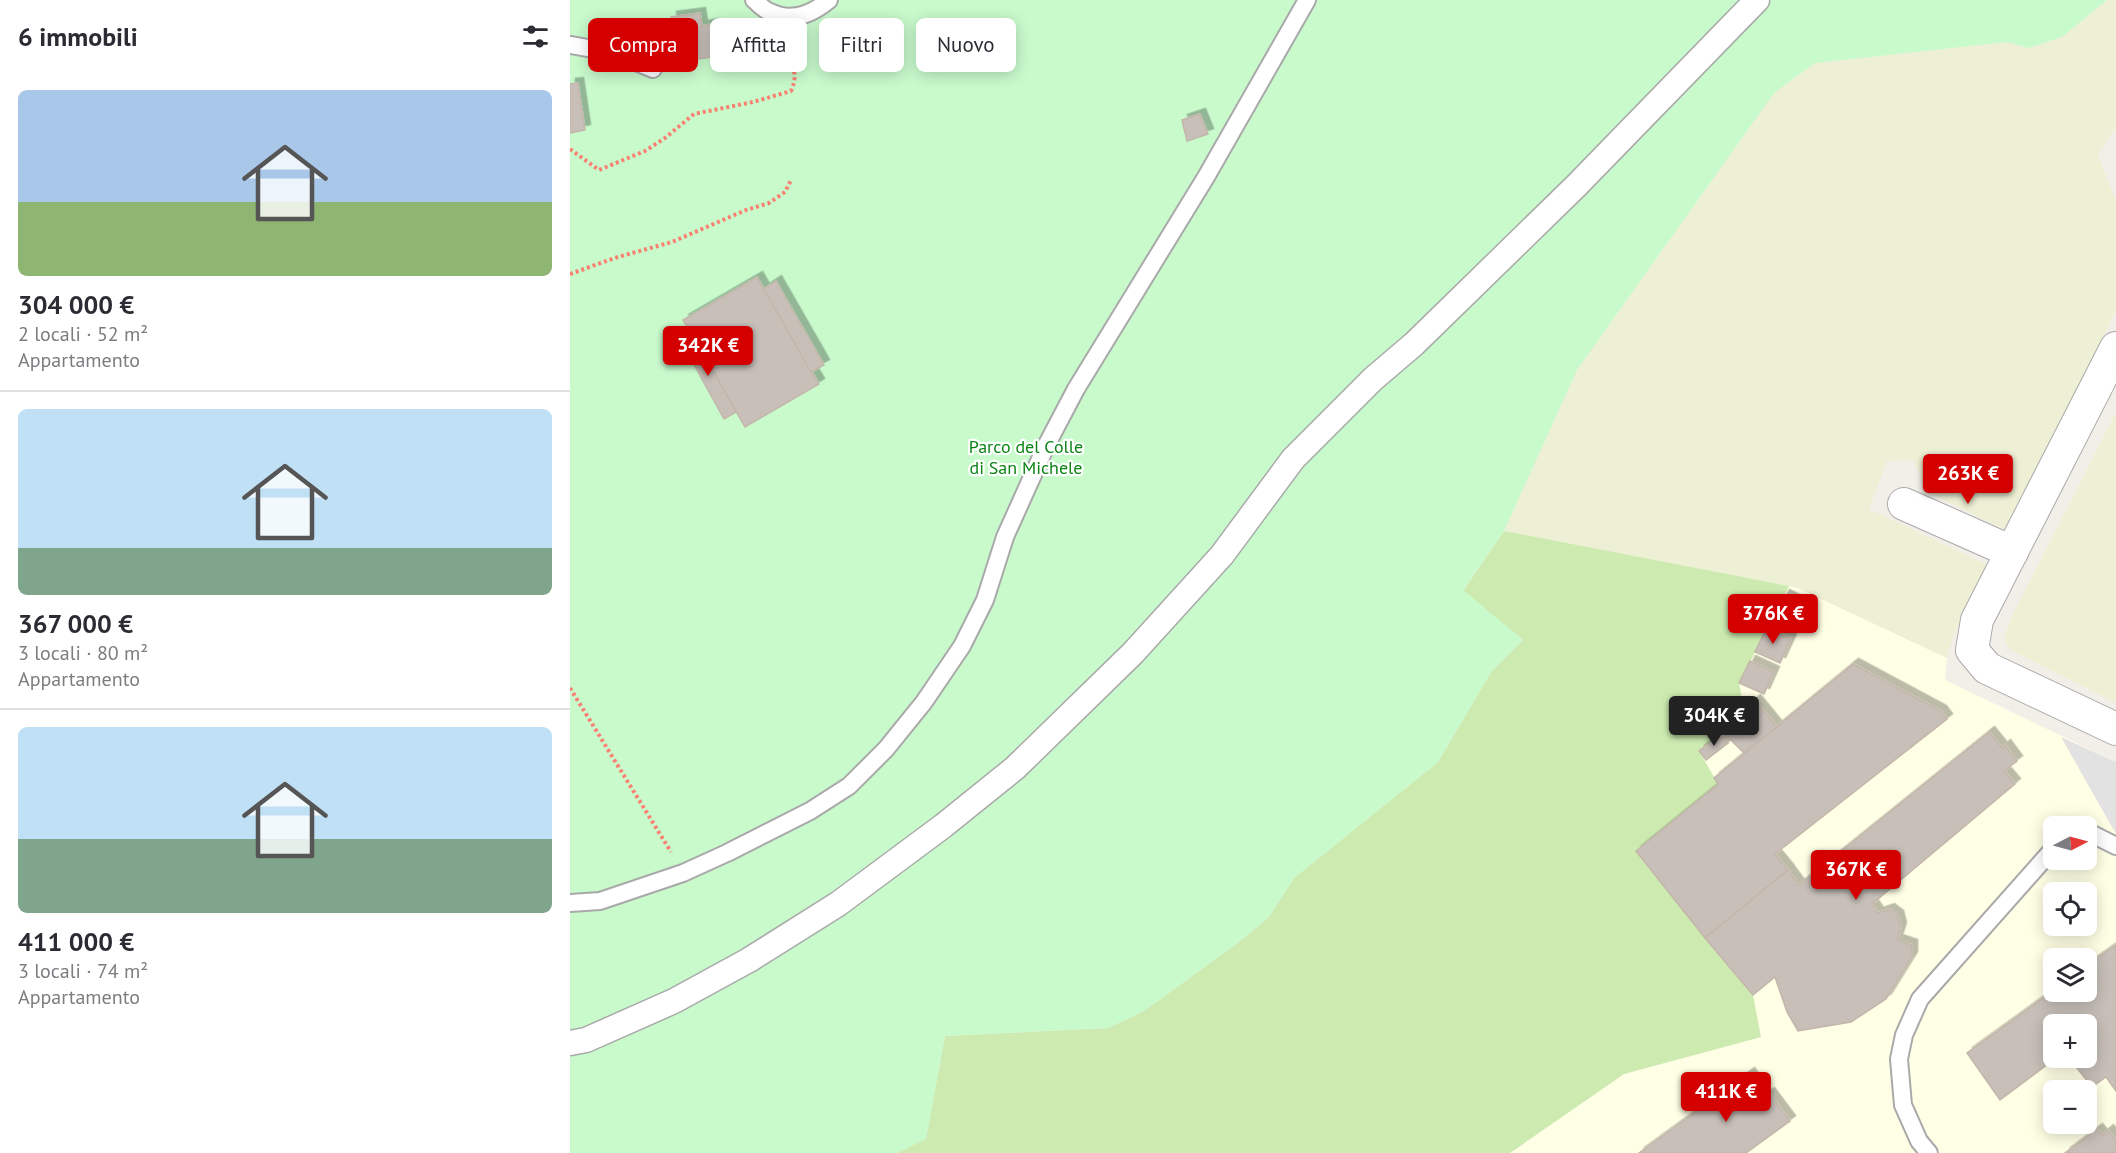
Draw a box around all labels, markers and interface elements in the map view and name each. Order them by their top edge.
chip: Compra [588,18,698,72]
chip: Affitta [710,18,807,72]
chip: Filtri [819,18,904,72]
chip: Nuovo [916,18,1016,72]
text: 6 immobili [18,20,138,53]
icon: filters [519,20,552,53]
icon: home [231,129,339,237]
text: 304 000 € [18,288,134,321]
text: 2 locali · 52 m² [18,321,148,347]
pin: 342K € [659,326,757,377]
text: 342K € [677,332,739,358]
text: Appartamento [18,347,140,373]
park label: Parco del Colle di San Michele [969,435,1083,479]
icon: home [231,448,339,556]
pin: 263K € [1919,454,2017,505]
text: 263K € [1937,460,1999,486]
pin: 376K € [1724,594,1822,645]
text: 376K € [1742,600,1804,626]
text: 367 000 € [18,607,133,640]
text: 3 locali · 80 m² [18,640,148,666]
text: Appartamento [18,666,140,692]
pin: 304K € [1665,696,1763,747]
text: 304K € [1683,702,1745,728]
icon: home [231,766,339,874]
north arrow [2043,816,2097,870]
map controls [2043,816,2097,1134]
pin: 367K € [1807,850,1905,901]
text: 367K € [1825,856,1887,882]
button: locate [2043,882,2097,936]
text: 411 000 € [18,925,134,958]
button: layers [2043,948,2097,1002]
text: 3 locali · 74 m² [18,958,148,984]
text: Appartamento [18,984,140,1010]
button: + [2043,1014,2097,1068]
pin: 411K € [1677,1072,1775,1123]
text: 411K € [1695,1078,1757,1104]
button: − [2043,1080,2097,1134]

